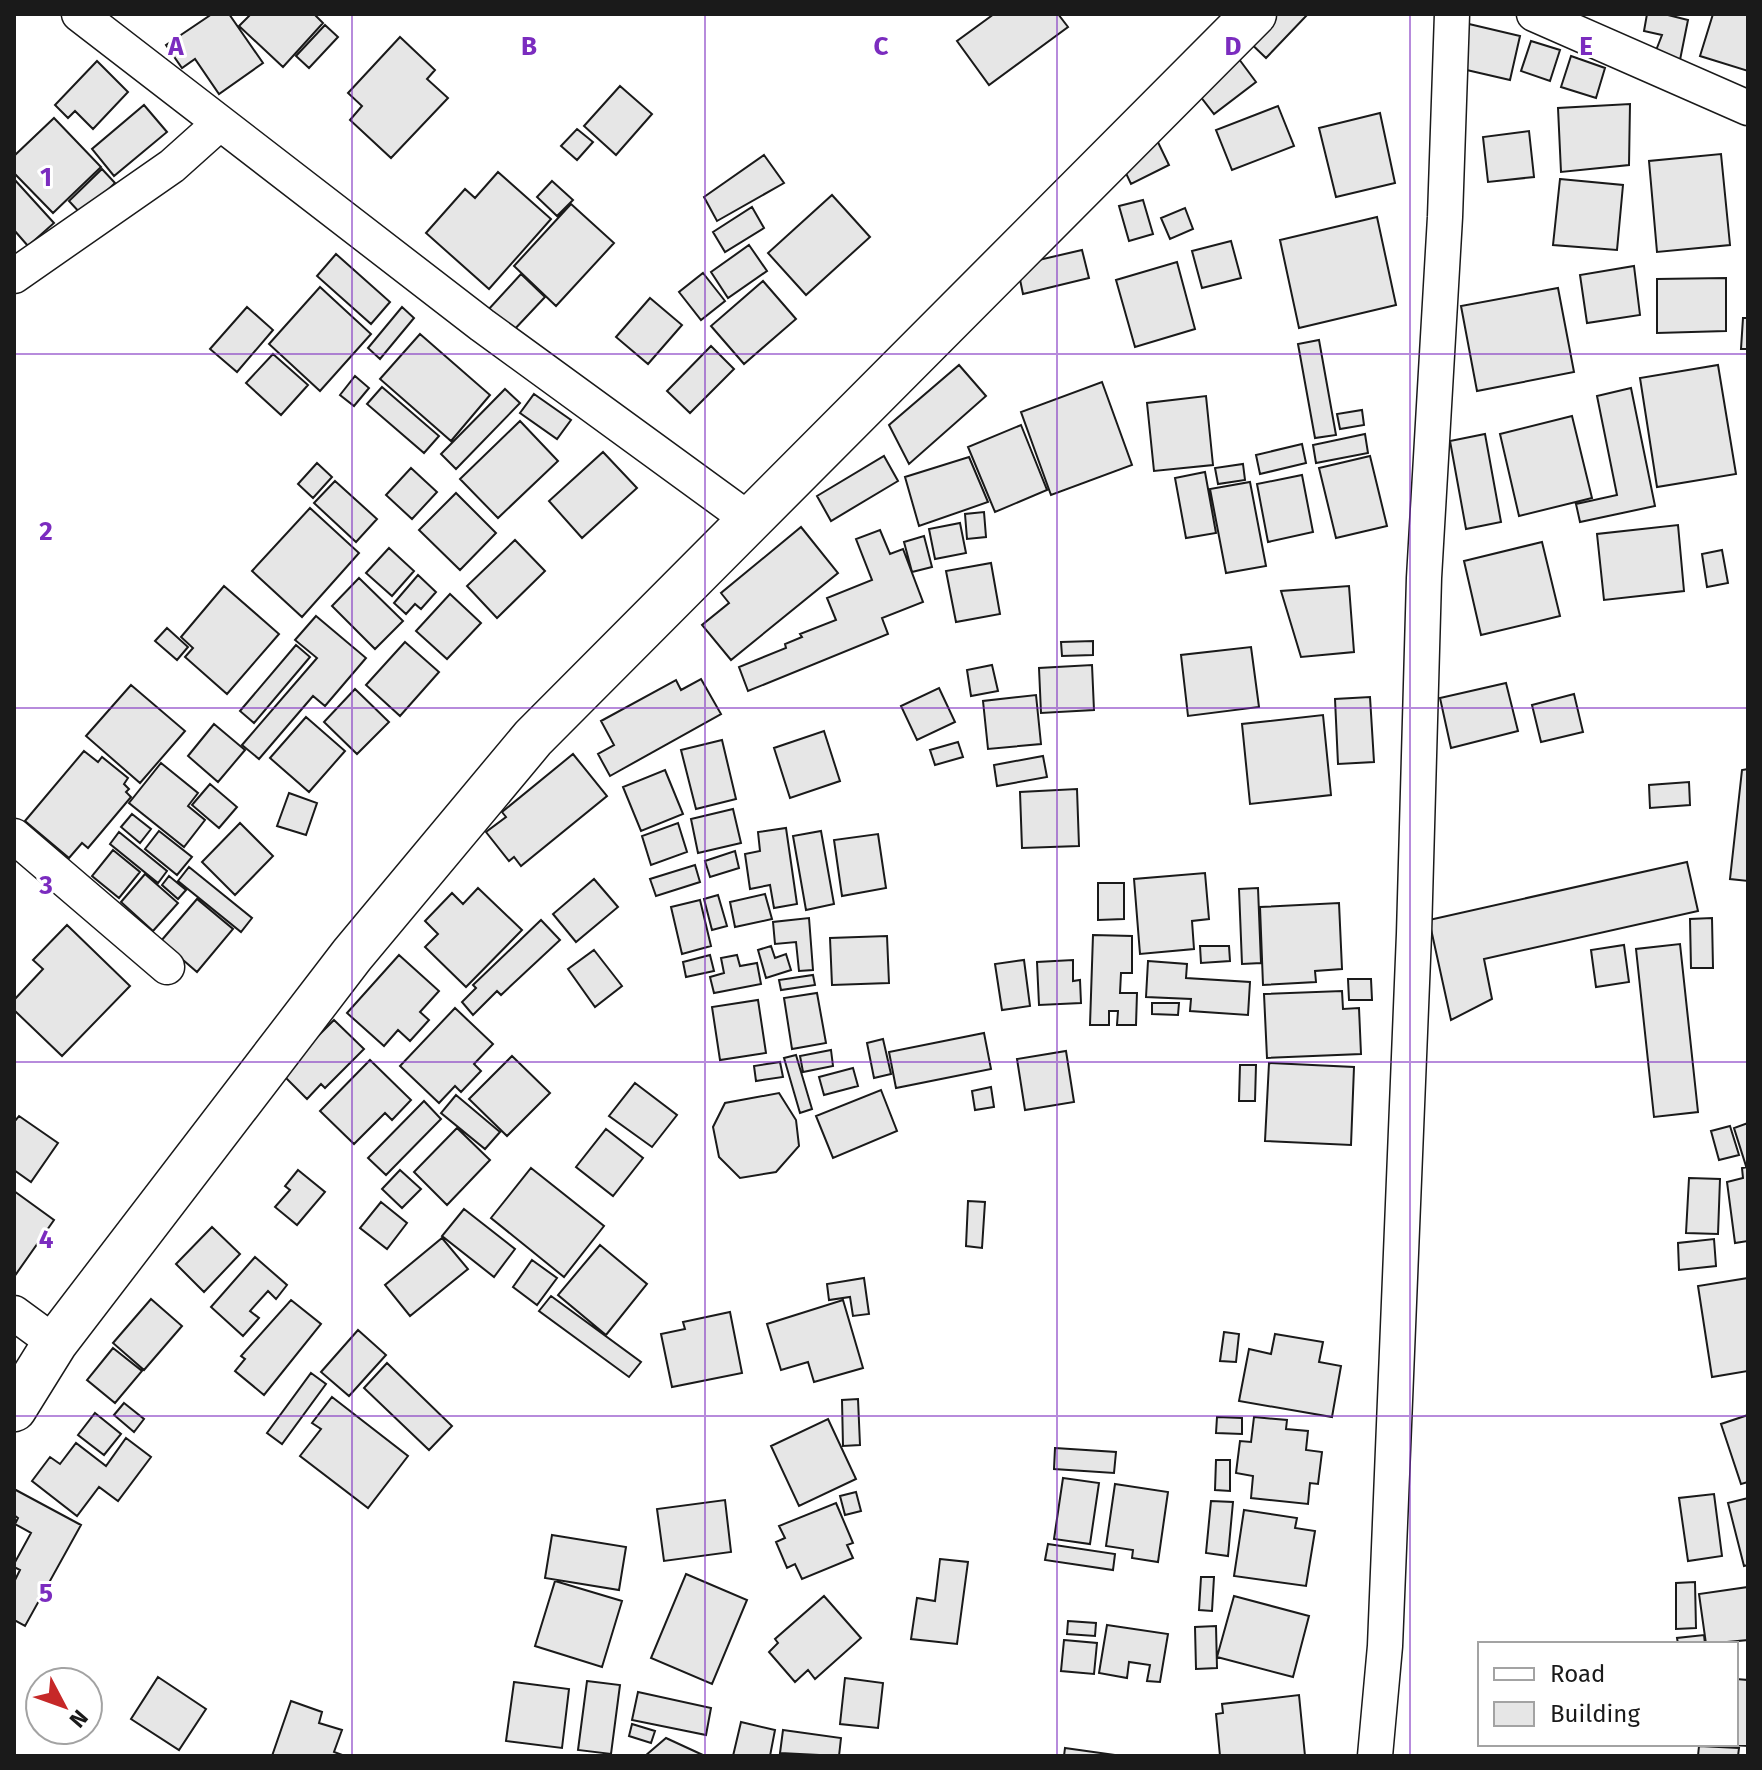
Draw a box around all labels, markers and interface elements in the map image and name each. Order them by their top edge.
text: A [167,31,184,62]
text: B [521,31,537,62]
text: C [874,31,889,62]
text: D [1225,31,1242,62]
text: E [1579,31,1593,62]
text: 1 [40,162,52,193]
text: 2 [39,516,53,547]
text: 3 [38,870,53,901]
text: 4 [39,1224,54,1255]
text: 5 [39,1578,53,1609]
legend [1478,1642,1738,1746]
text: Road [1550,1660,1605,1688]
north arrow [24,1666,104,1746]
text: Building [1550,1700,1640,1728]
text: N [64,1704,94,1733]

